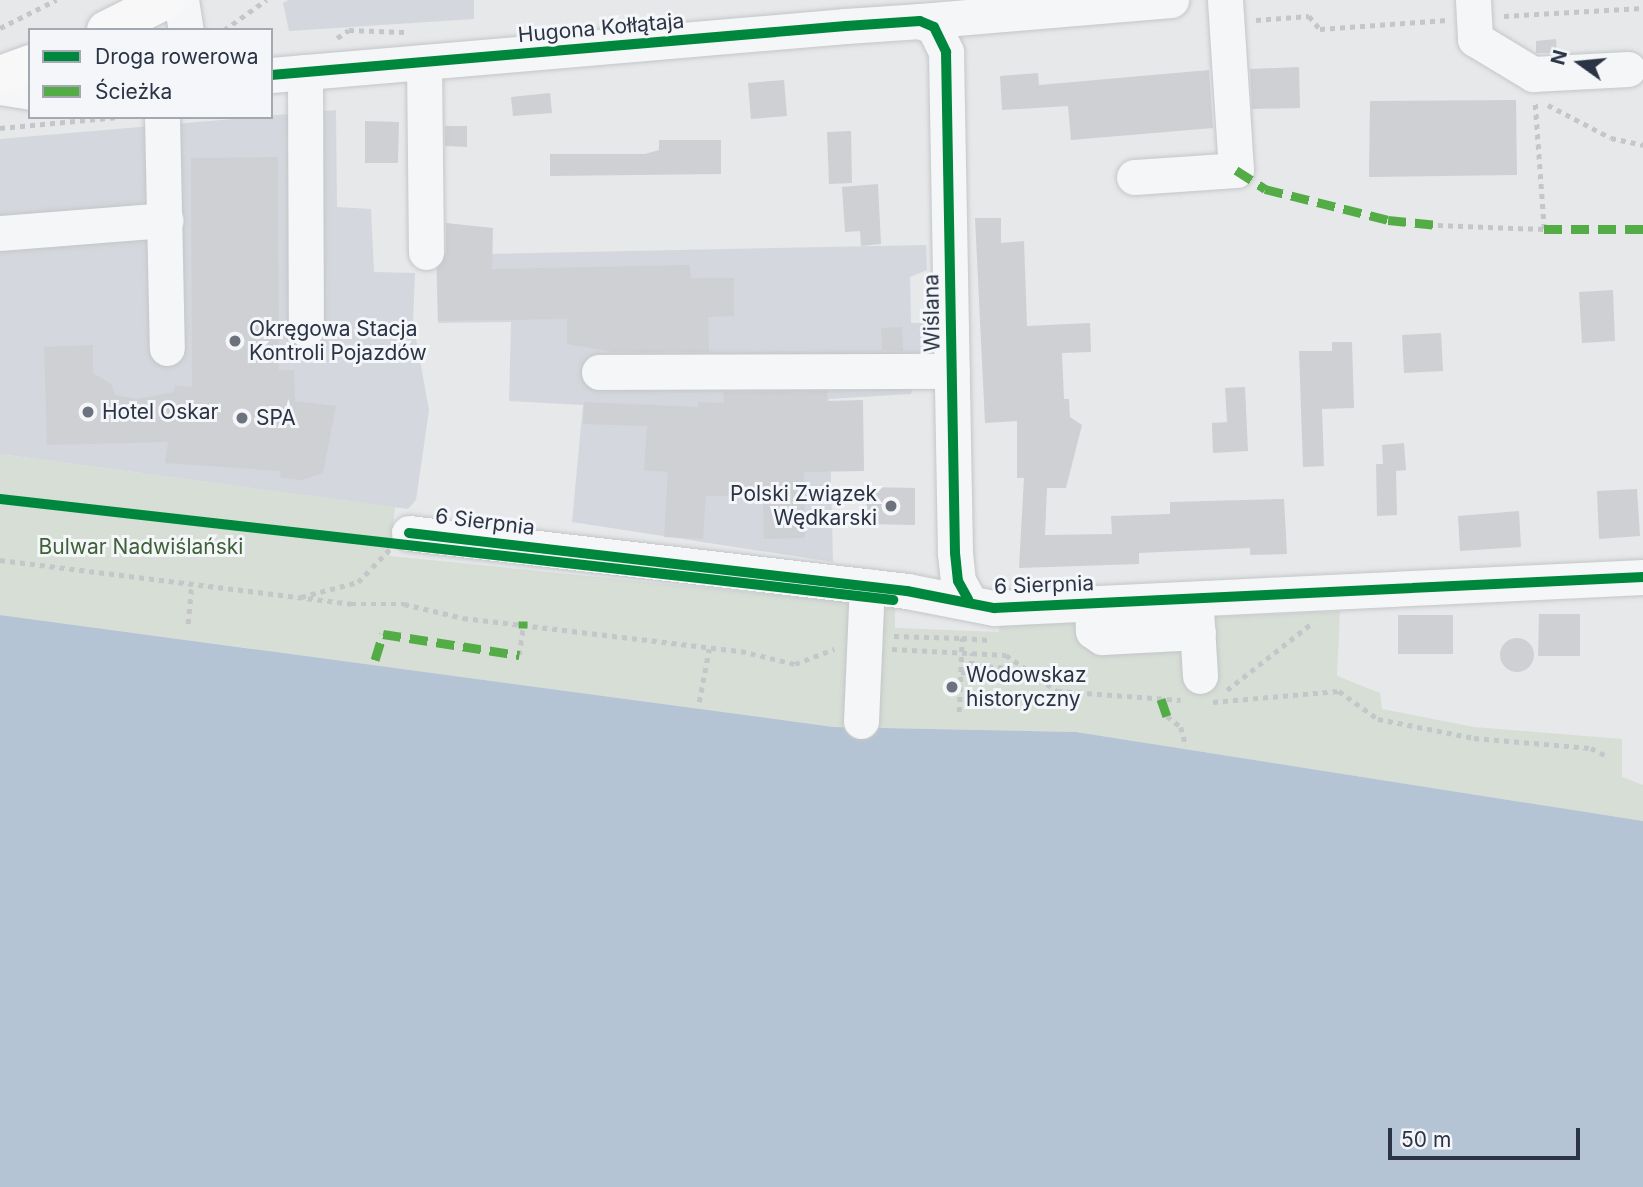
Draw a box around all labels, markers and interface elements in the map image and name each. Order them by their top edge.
street label: Hugona Kołłątaja [517,8,685,48]
legend [28,28,273,119]
north arrow [1545,28,1615,98]
text: Droga rowerowa [95,44,258,69]
text: N [1546,47,1572,67]
text: Ścieżka [95,79,172,104]
street label: Wiślana [919,274,945,352]
place label: Okręgowa Stacja Kontroli Pojazdów [249,316,427,366]
marker: Okręgowa Stacja Kontroli Pojazdów [227,333,243,349]
place label: Hotel Oskar [102,399,218,425]
marker: Hotel Oskar [80,404,96,420]
place label: SPA [256,405,296,431]
marker: SPA [234,410,250,426]
place label: Polski Związek Wędkarski [730,481,877,531]
marker: Polski Związek Wędkarski [883,498,899,514]
street label: 6 Sierpnia [434,503,536,541]
park label: Bulwar Nadwiślański [39,534,243,560]
street label: 6 Sierpnia [994,571,1094,599]
place label: Wodowskaz historyczny [966,662,1086,712]
marker: Wodowskaz historyczny [944,679,960,695]
scale bar [1391,1114,1584,1158]
text: 50 m [1401,1127,1451,1152]

